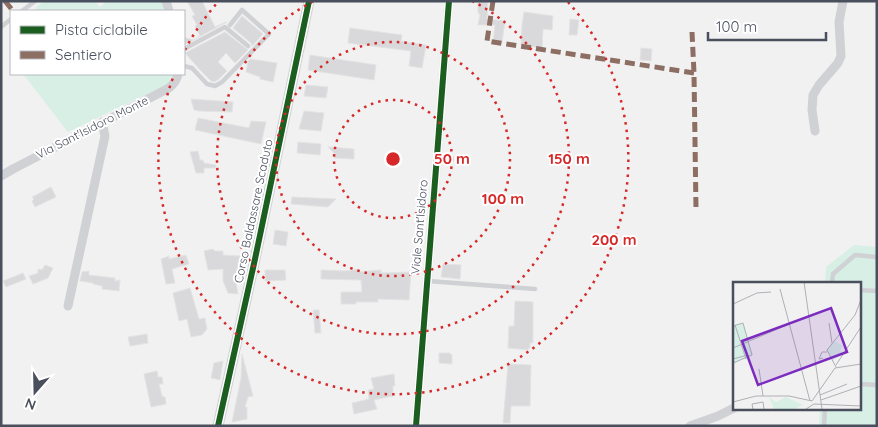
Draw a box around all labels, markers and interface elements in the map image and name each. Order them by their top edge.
legend [10,10,185,75]
scale bar [708,10,826,42]
text: 100 m [716,17,757,36]
text: Pista ciclabile [55,20,148,39]
text: Sentiero [55,45,112,64]
street label: Via Sant'Isidoro Monte [33,92,151,162]
street label: Corso Baldassare Scaduto [230,138,276,284]
text: 50 m [434,149,470,168]
text: 150 m [548,149,590,168]
centre of rings [384,150,402,168]
street label: Viale Sant'Isidoro [407,179,431,275]
text: 100 m [482,189,524,208]
text: 200 m [592,230,637,249]
inset map [733,282,860,410]
north arrow [10,367,60,417]
text: N [23,394,38,414]

